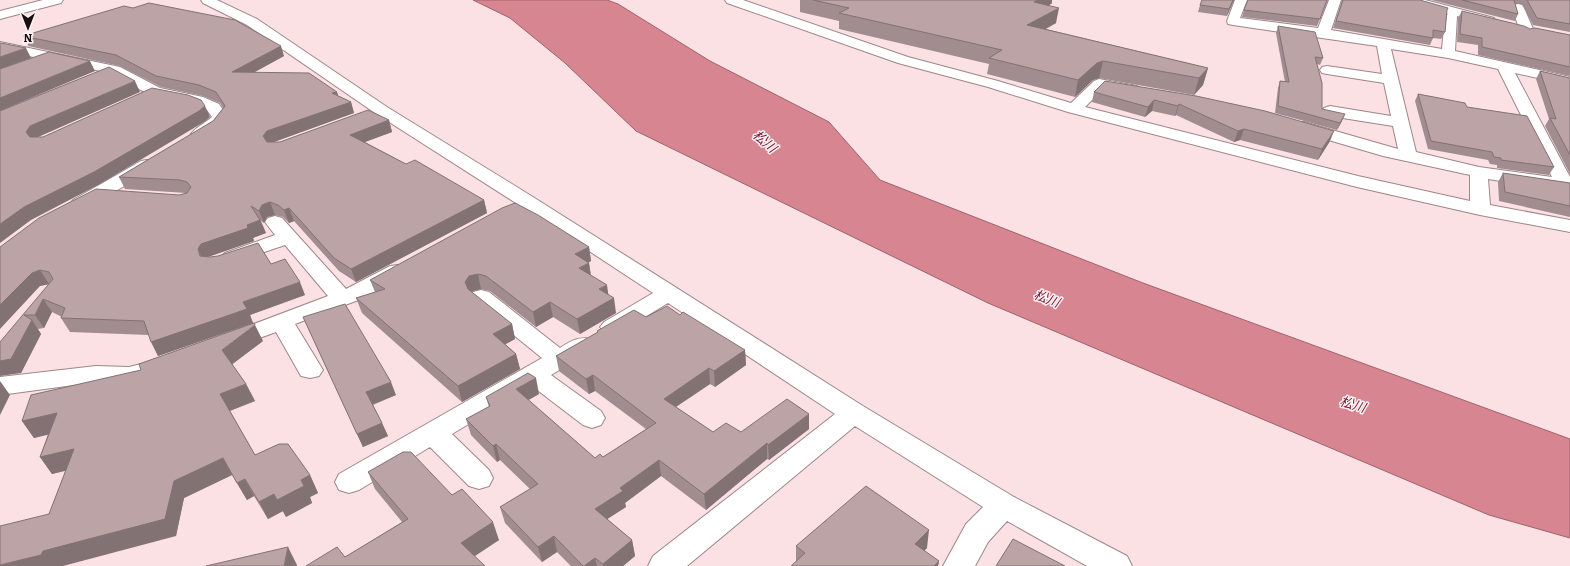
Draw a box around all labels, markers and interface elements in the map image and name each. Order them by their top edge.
north arrow [8,8,48,48]
text: N [23,31,32,44]
water label: 松川 [750,127,781,157]
water label: 松川 [1032,287,1064,311]
water label: 松川 [1338,394,1369,416]

